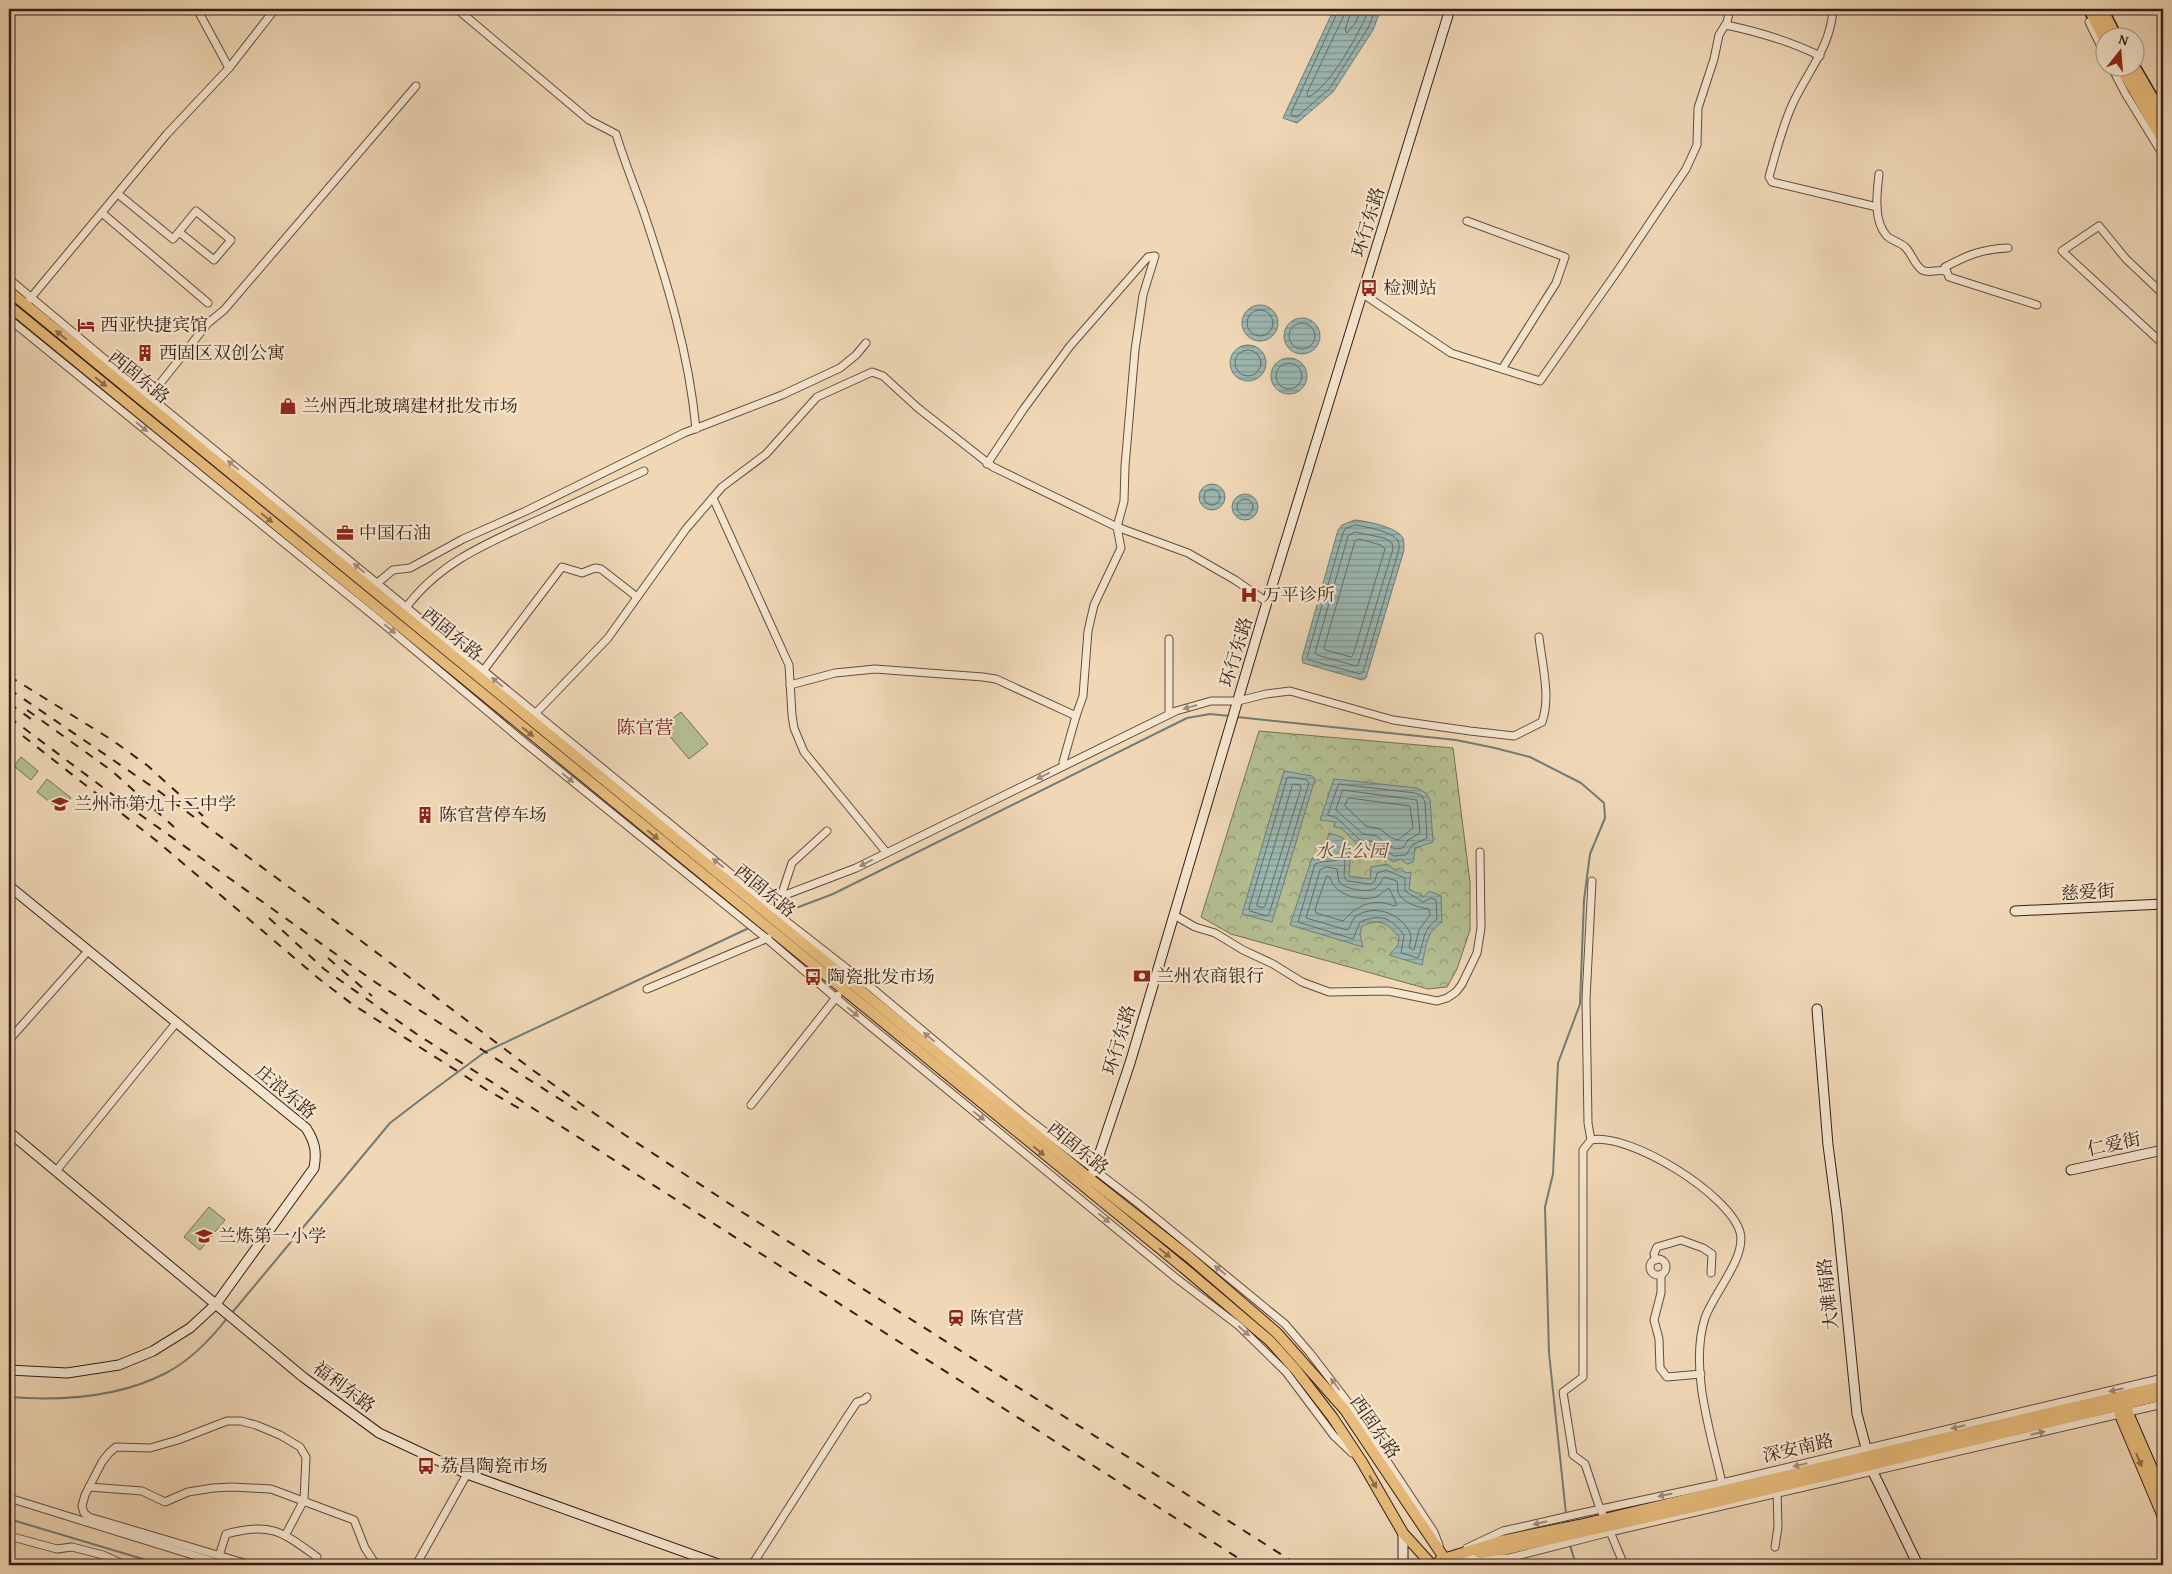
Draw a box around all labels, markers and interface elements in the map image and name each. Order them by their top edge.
north arrow [2094,28,2144,78]
text: N [2116,29,2132,51]
street label: 环行东路 [1344,183,1391,260]
place label: 检测站 [1383,274,1437,301]
bus stop icon: 检测站 [1359,278,1379,298]
place label: 西亚快捷宾馆 [100,311,208,338]
hotel icon: 西亚快捷宾馆 [76,315,96,335]
one-way arrow [55,329,68,340]
place label: 西固区双创公寓 [159,339,285,366]
street label: 西固东路 [103,343,176,410]
building icon: 西固区双创公寓 [135,343,155,363]
one-way arrow [94,376,107,387]
place label: 兰州西北玻璃建材批发市场 [302,392,518,419]
shop icon: 兰州西北玻璃建材批发市场 [278,396,298,416]
one-way arrow [135,421,148,432]
one-way arrow [227,459,240,470]
one-way arrow [260,513,273,524]
place label: 中国石油 [359,519,431,546]
office icon: 中国石油 [335,523,355,543]
one-way arrow [352,562,365,573]
place label: 万平诊所 [1263,581,1335,608]
hospital icon: 万平诊所 [1239,585,1259,605]
street label: 西固东路 [416,600,489,667]
street label: 环行东路 [1212,613,1259,690]
one-way arrow [383,623,396,634]
one-way arrow [491,677,504,688]
one-way arrow [1182,703,1197,711]
district label: 陈官营 [616,713,674,741]
one-way arrow [521,727,534,738]
one-way arrow [1036,772,1050,780]
one-way arrow [561,773,574,784]
place label: 兰州市第九十二中学 [74,790,236,817]
school or university icon: 兰州市第九十二中学 [50,794,70,814]
place label: 陈官营停车场 [439,801,547,828]
building icon: 陈官营停车场 [415,805,435,825]
one-way arrow [647,830,660,841]
park label: 水上公园 [1315,837,1390,864]
one-way arrow [712,857,725,868]
street label: 西固东路 [729,857,802,924]
one-way arrow [859,859,873,867]
street label: 慈爱街 [2060,877,2116,906]
place label: 兰州农商银行 [1156,962,1264,989]
place label: 陶瓷批发市场 [827,963,935,990]
bank icon: 兰州农商银行 [1132,966,1152,986]
bus stop icon: 陶瓷批发市场 [803,967,823,987]
street label: 环行东路 [1095,1001,1142,1078]
one-way arrow [846,1007,859,1018]
one-way arrow [924,1031,936,1043]
street label: 庄浪东路 [250,1058,323,1125]
one-way arrow [972,1110,985,1121]
street label: 西固东路 [1042,1114,1115,1181]
street label: 仁爱街 [2085,1125,2143,1162]
one-way arrow [1032,1146,1045,1157]
one-way arrow [1098,1213,1111,1224]
place label: 兰炼第一小学 [218,1222,326,1249]
school or university icon: 兰炼第一小学 [194,1226,214,1246]
one-way arrow [1158,1248,1172,1258]
street label: 大滩南路 [1810,1257,1845,1331]
one-way arrow [1213,1265,1226,1276]
place label: 陈官营 [970,1304,1024,1331]
station icon: 陈官营 [946,1308,966,1328]
one-way arrow [1238,1326,1251,1337]
street label: 福利东路 [307,1354,381,1419]
one-way arrow [1329,1378,1340,1391]
one-way arrow [2108,1386,2123,1394]
street label: 西固东路 [1344,1389,1407,1464]
one-way arrow [1950,1423,1965,1431]
street label: 深安南路 [1760,1426,1836,1469]
one-way arrow [2030,1429,2045,1437]
place label: 荔昌陶瓷市场 [440,1452,548,1479]
one-way arrow [2135,1453,2143,1467]
bus stop icon: 荔昌陶瓷市场 [416,1456,436,1476]
one-way arrow [1792,1461,1807,1469]
one-way arrow [1369,1476,1378,1489]
one-way arrow [1656,1492,1672,1500]
one-way arrow [1533,1519,1548,1527]

